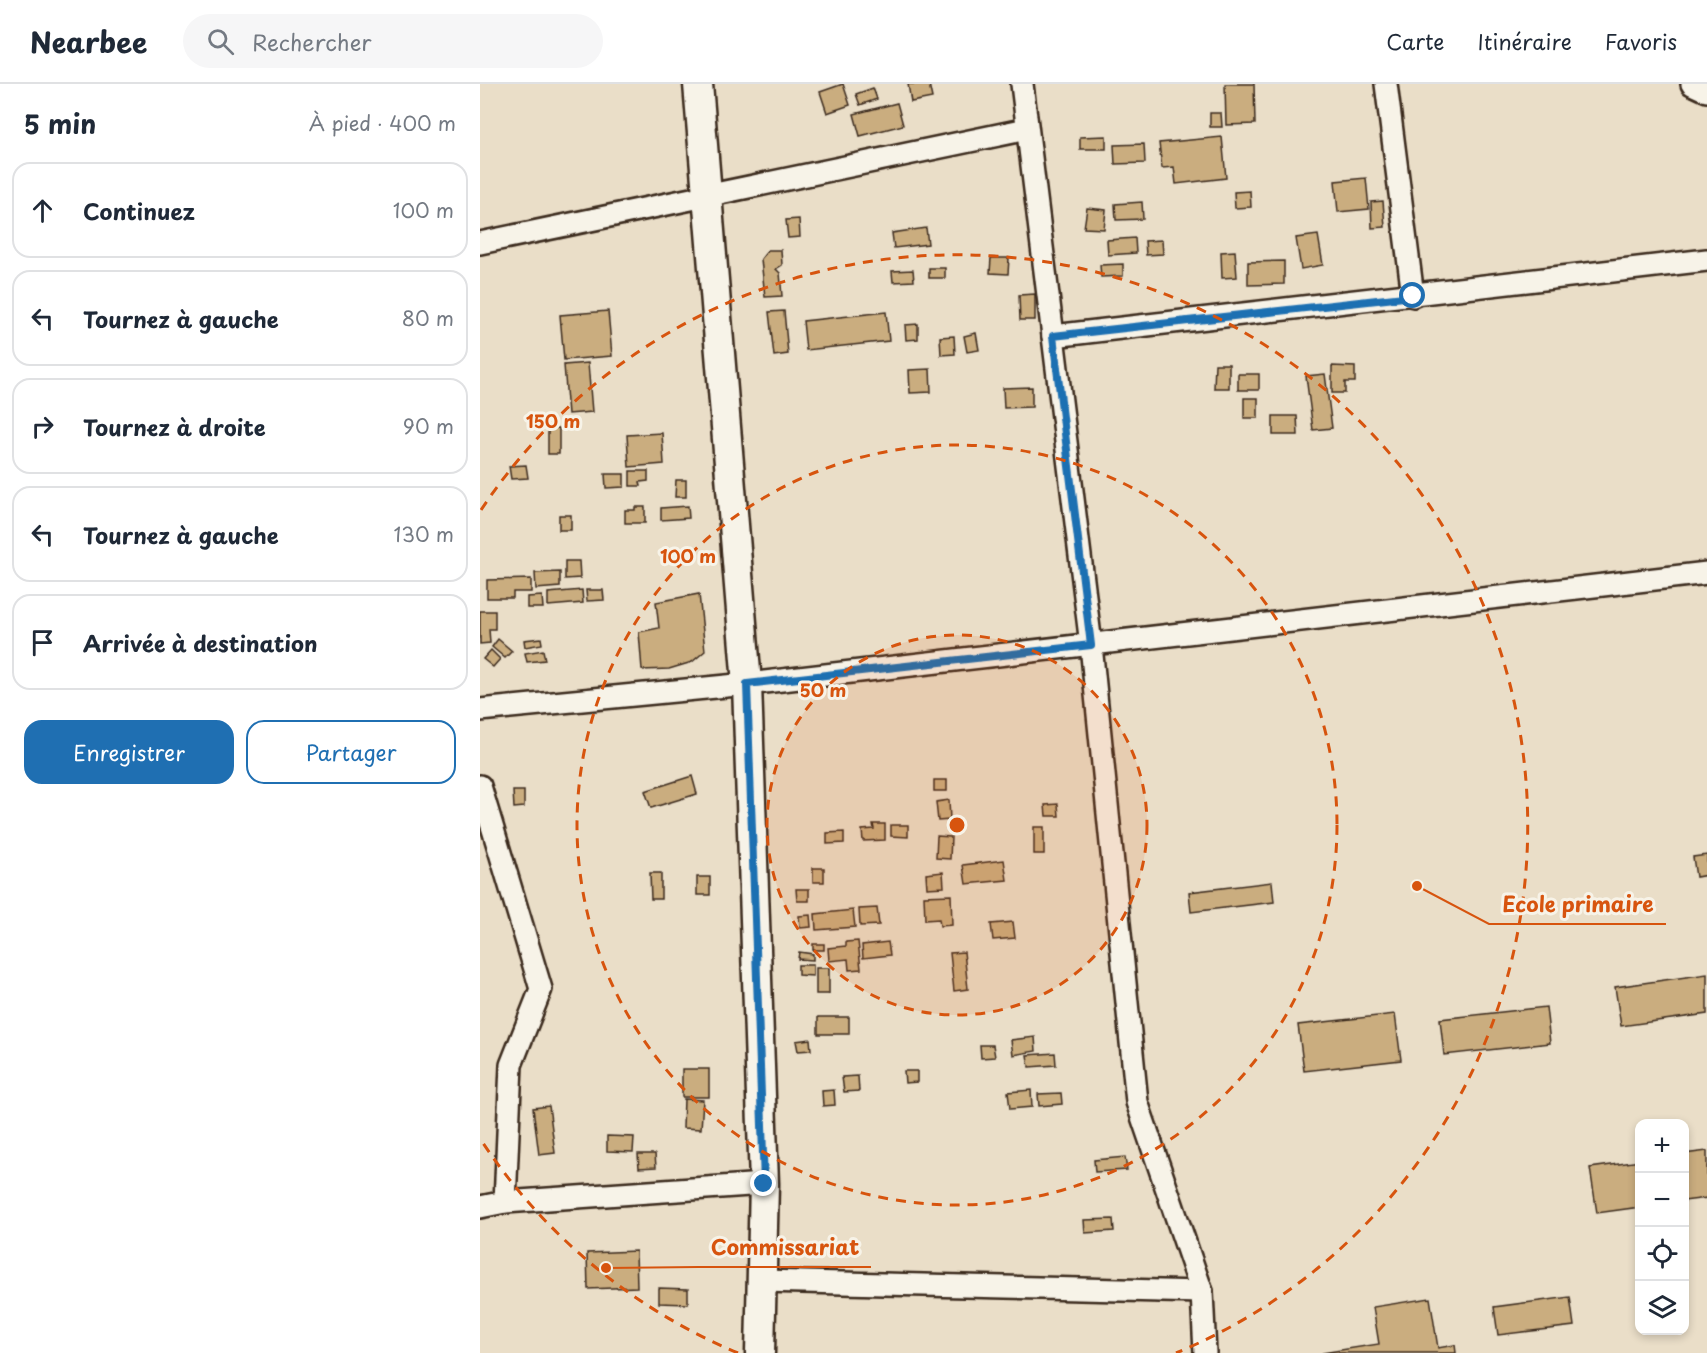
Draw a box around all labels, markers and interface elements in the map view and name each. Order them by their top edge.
search box [183,14,603,68]
text: Nearbee [30,20,147,63]
icon: search [204,25,237,58]
text: Rechercher [252,25,372,58]
text: Carte [1386,25,1445,57]
text: Itinéraire [1478,25,1572,57]
text: Favoris [1605,25,1677,57]
text: 5 min [24,104,96,143]
text: À pied · 400 m [309,108,456,138]
icon: ahead [26,194,59,227]
text: Continuez [83,194,195,227]
text: 100 m [393,195,454,225]
route start [1399,282,1425,308]
icon: left [26,302,59,335]
text: Tournez à gauche [83,302,279,335]
text: 80 m [402,303,454,333]
text: 150 m [526,407,580,434]
icon: right [26,410,59,443]
text: Tournez à droite [83,410,266,443]
text: 90 m [403,411,454,441]
icon: left [26,518,59,551]
text: Tournez à gauche [83,518,279,551]
text: 130 m [394,519,454,549]
text: 100 m [660,542,716,569]
icon: arrive [26,626,59,659]
text: Arrivée à destination [83,626,317,659]
text: 50 m [800,676,846,703]
button: Enregistrer [24,720,234,784]
button: Partager [246,720,456,784]
centre of rings [947,815,967,835]
callout: Ecole primaire [1489,885,1666,924]
text: Ecole primaire [1502,887,1654,919]
map controls [1635,1119,1689,1335]
button: + [1635,1119,1689,1173]
route end [750,1170,776,1196]
button: − [1635,1173,1689,1227]
button: locate [1635,1227,1689,1281]
callout: Commissariat [698,1228,871,1267]
text: Commissariat [711,1230,859,1262]
button: layers [1635,1281,1689,1335]

